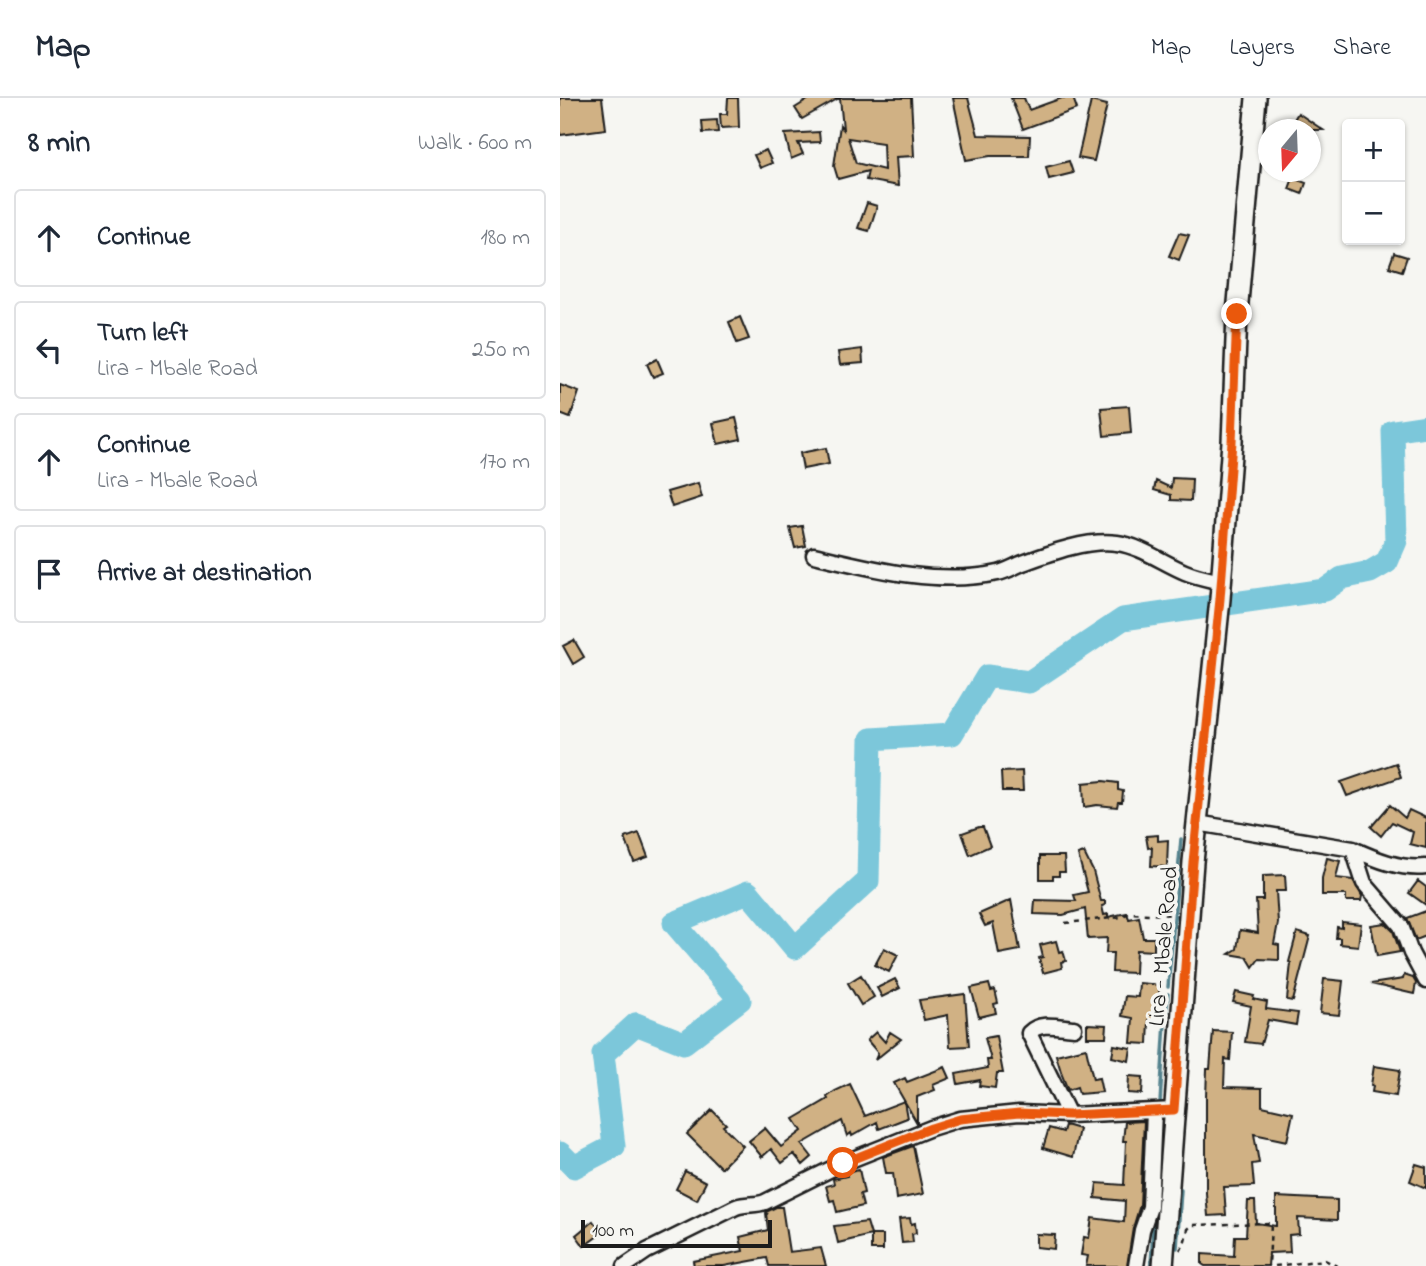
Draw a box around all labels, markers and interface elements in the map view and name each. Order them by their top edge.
text: Map [35,24,91,72]
text: Map [1151,31,1191,66]
text: Layers [1229,31,1295,66]
text: Share [1333,31,1391,66]
north arrow [1258,119,1321,182]
map controls [1342,119,1405,245]
button: + [1342,119,1405,182]
text: 8 min [28,122,90,166]
text: Walk · 600 m [418,127,532,160]
button: − [1342,182,1405,245]
icon: ahead [30,219,68,257]
text: Continue [97,219,190,257]
text: 180 m [481,222,530,255]
route end [1221,298,1252,329]
text: Turn left [97,315,188,353]
icon: left [30,331,68,369]
text: 250 m [472,334,530,367]
text: Lira - Mbale Road [97,353,258,386]
text: Continue [97,427,190,465]
icon: ahead [30,443,68,481]
text: 170 m [480,446,530,479]
text: Lira - Mbale Road [97,465,258,498]
icon: arrive [30,555,68,593]
text: Arrive at destination [97,555,312,593]
street label: Lira - Mbale Road [1141,865,1188,1028]
route start [827,1147,858,1178]
scale bar [581,1217,772,1249]
text: 100 m [592,1218,634,1245]

